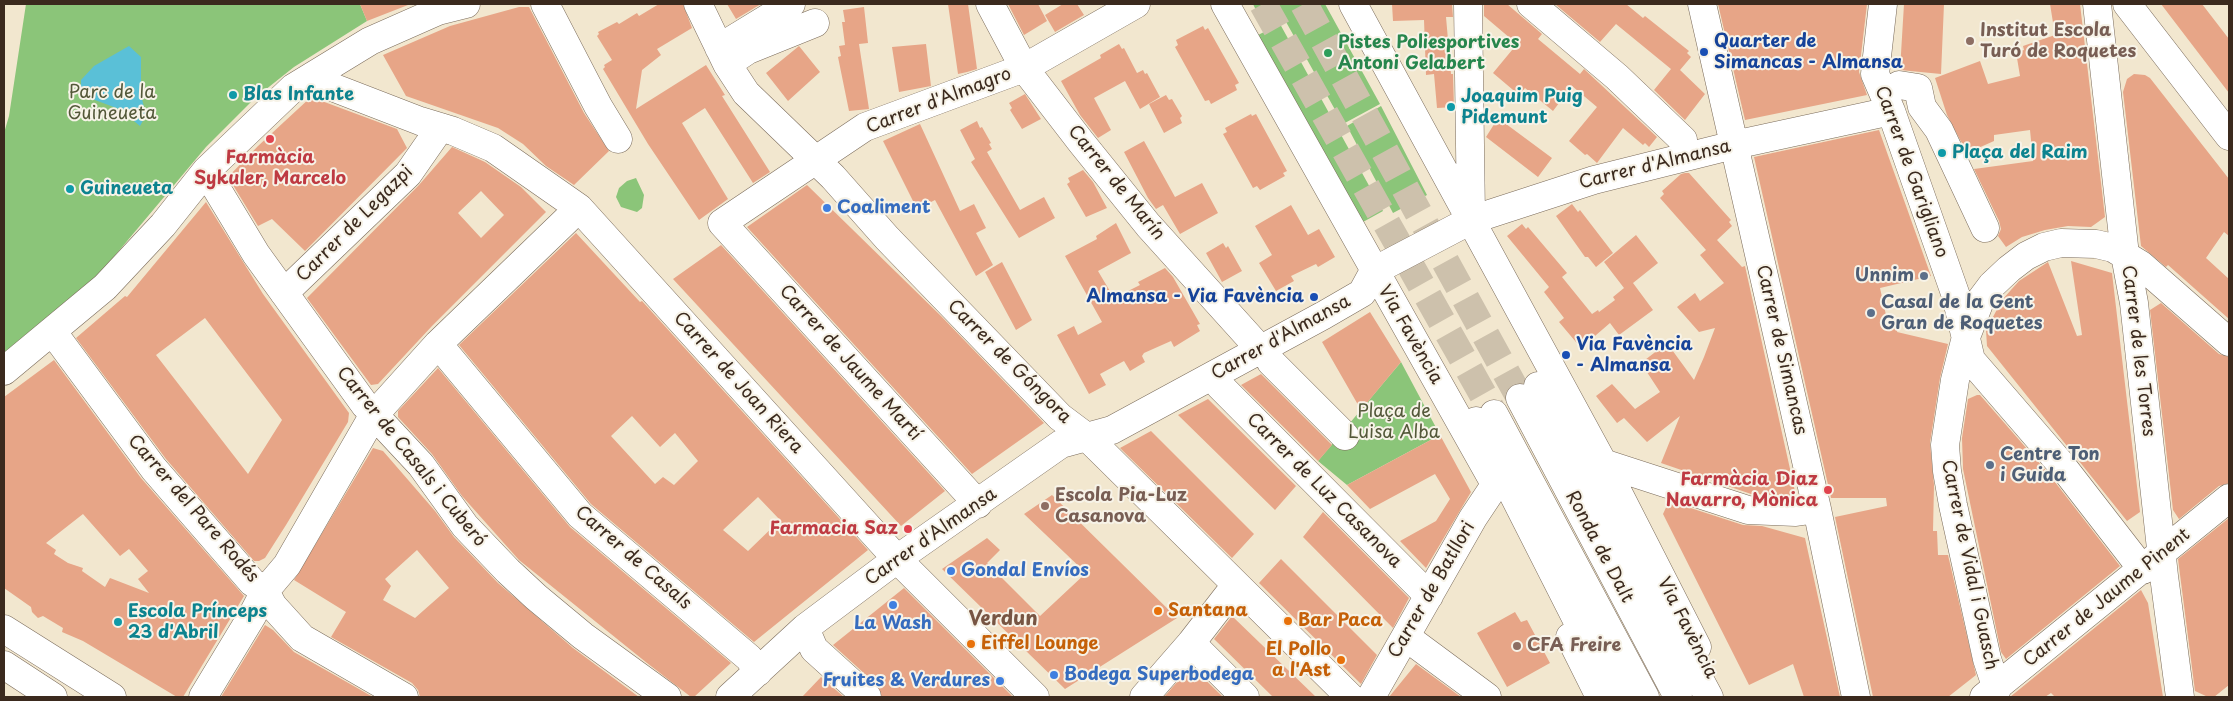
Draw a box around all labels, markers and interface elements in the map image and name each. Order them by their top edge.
place label: Institut Escola Turó de Roquetes [1980,20,2136,62]
place label: Quarter de Simancas - Almansa [1714,31,1903,74]
place label: Pistes Poliesportives Antoni Gelabert [1338,32,1519,74]
marker: Institut Escola Turó de Roquetes [1964,35,1976,47]
marker: Quarter de Simancas - Almansa [1698,46,1710,58]
marker: Pistes Poliesportives Antoni Gelabert [1322,47,1334,59]
street label: Carrer d'Almagro [863,63,1015,139]
park label: Parc de la Guineueta [68,82,156,125]
street label: Carrer de Garigliano [1870,83,1952,261]
place label: Blas Infante [243,84,354,106]
place label: Joaquim Puig Pidemunt [1461,86,1583,128]
marker: Blas Infante [227,89,239,101]
marker: Joaquim Puig Pidemunt [1445,101,1457,113]
street label: Carrer de Marín [1063,121,1169,245]
marker: Farmàcia Sykuler, Marcelo [264,133,276,145]
street label: Carrer d'Almansa [1577,136,1733,194]
place label: Plaça del Raim [1952,142,2088,164]
place label: Farmàcia Sykuler, Marcelo [194,147,346,190]
marker: Plaça del Raim [1936,147,1948,159]
street label: Carrer de Legazpi [292,161,418,287]
place label: Guineueta [80,178,173,200]
marker: Guineueta [64,183,76,195]
place label: Coaliment [837,197,931,219]
marker: Coaliment [821,202,833,214]
street label: Carrer de Simancas [1751,263,1811,437]
street label: Carrer de les Torres [2117,264,2159,438]
place label: Unnim [1855,265,1914,287]
marker: Unnim [1918,270,1930,282]
street label: Carrer de Jaume Martí [774,281,926,445]
street label: Via Favència [1373,282,1447,388]
place label: Almansa - Via Favència [1087,286,1304,308]
street label: Carrer d'Almansa [1208,291,1354,385]
marker: Almansa - Via Favència [1308,291,1320,303]
place label: Casal de la Gent Gran de Roquetes [1881,292,2043,334]
street label: Carrer de Góngora [943,296,1075,428]
marker: Casal de la Gent Gran de Roquetes [1865,307,1877,319]
street label: Carrer de Joan Riera [669,308,807,458]
place label: Via Favència - Almansa [1576,334,1693,376]
marker: Via Favència - Almansa [1560,349,1572,361]
street label: Carrer de Casals i Cuberó [332,363,490,551]
park label: Plaça de Luisa Alba [1348,401,1440,444]
street label: Carrer de Luz Casanova [1242,409,1406,573]
street label: Carrer del Pare Rodés [123,431,263,587]
place label: Centre Ton i Guida [2000,444,2100,486]
street label: Carrer de Vidal i Guasch [1936,458,2002,672]
marker: Centre Ton i Guida [1984,459,1996,471]
place label: Farmàcia Diaz Navarro, Mònica [1666,469,1818,512]
street label: Carrer d'Almansa [861,484,1001,590]
marker: Farmàcia Diaz Navarro, Mònica [1822,484,1834,496]
place label: Escola Pia-Luz Casanova [1055,485,1187,528]
street label: Ronda de Dalt [1560,487,1638,607]
marker: Escola Pia-Luz Casanova [1039,500,1051,512]
street label: Carrer de Casals [570,502,696,614]
place label: Farmacia Saz [770,518,898,540]
street label: Carrer de Batllori [1384,518,1480,662]
marker: Farmacia Saz [902,523,914,535]
street label: Carrer de Jaume Pinent [2019,524,2195,672]
place label: Gondal Envíos [961,560,1089,582]
marker: Gondal Envíos [945,565,957,577]
street label: Via Favència [1652,574,1722,682]
marker: La Wash [887,599,899,611]
place label: Santana [1168,600,1248,622]
place label: Escola Prínceps 23 d'Abril [128,601,267,644]
marker: Santana [1152,605,1164,617]
district label: Verdun [968,607,1038,631]
place label: Bar Paca [1298,610,1383,632]
place label: La Wash [854,613,932,635]
marker: Bar Paca [1282,615,1294,627]
marker: Escola Prínceps 23 d'Abril [112,616,124,628]
place label: Eiffel Lounge [981,633,1098,655]
place label: CFA Freire [1527,635,1621,657]
marker: Eiffel Lounge [965,638,977,650]
place label: El Pollo a l'Ast [1266,639,1331,682]
marker: CFA Freire [1511,640,1523,652]
marker: El Pollo a l'Ast [1335,654,1347,666]
place label: Bodega Superbodega [1064,664,1254,686]
marker: Bodega Superbodega [1048,669,1060,681]
place label: Fruites & Verdures [822,670,990,692]
marker: Fruites & Verdures [994,675,1006,687]

